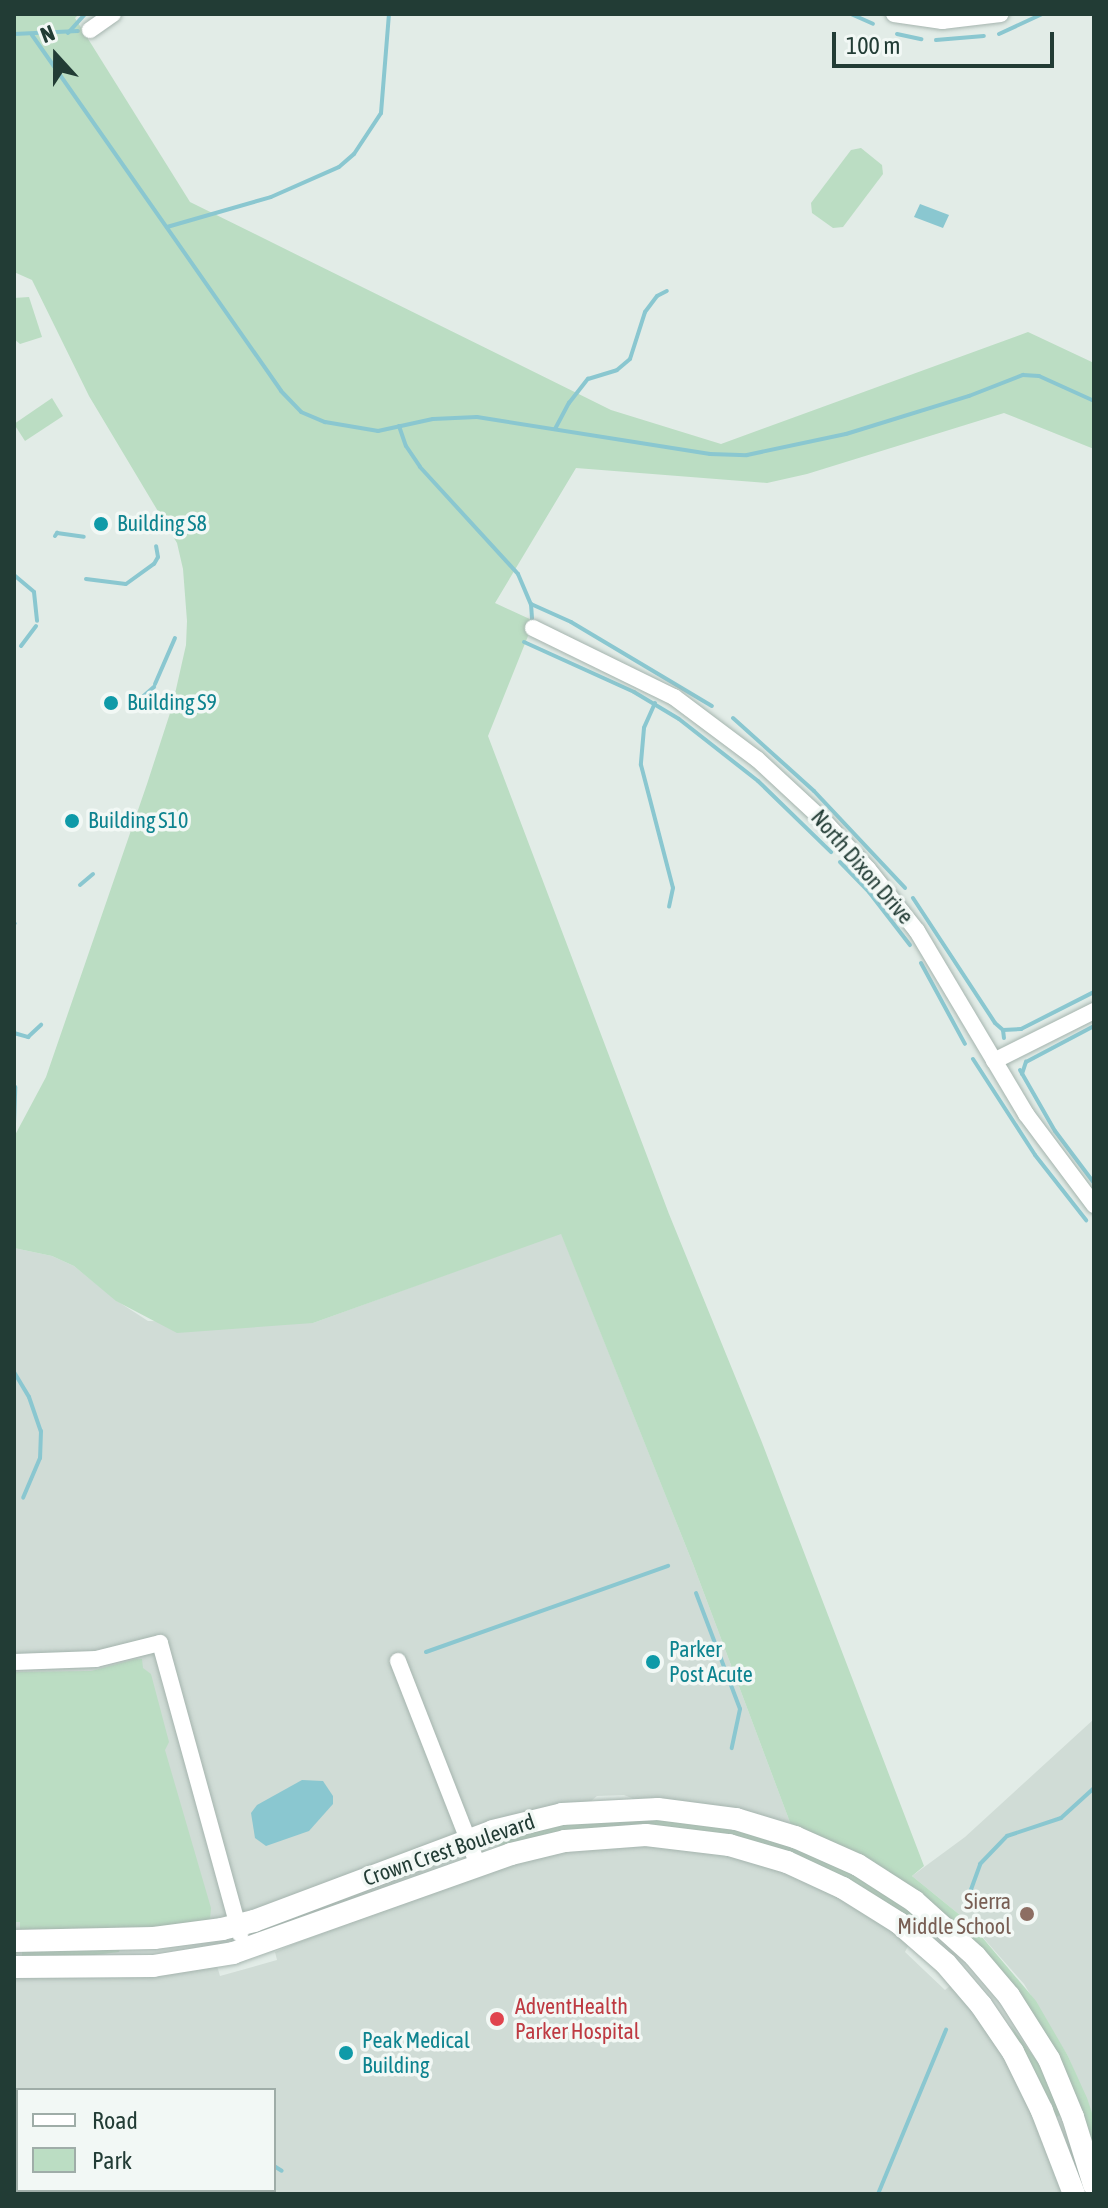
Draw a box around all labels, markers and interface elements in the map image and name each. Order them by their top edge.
north arrow [16,16,96,96]
scale bar [836,16,1058,66]
text: N [37,19,58,48]
text: 100 m [846,32,900,59]
place label: Building S8 [117,511,207,537]
marker: Building S8 [92,515,110,533]
place label: Building S9 [127,690,217,716]
marker: Building S9 [102,694,120,712]
street label: North Dixon Drive [805,805,919,929]
place label: Building S10 [88,808,188,834]
marker: Building S10 [63,812,81,830]
place label: Parker Post Acute [669,1636,753,1688]
marker: Parker Post Acute [644,1653,662,1671]
street label: Crown Crest Boulevard [360,1808,538,1892]
place label: Sierra Middle School [897,1888,1011,1940]
marker: Sierra Middle School [1018,1905,1036,1923]
place label: AdventHealth Parker Hospital [515,1993,640,2044]
marker: AdventHealth Parker Hospital [486,2008,508,2030]
place label: Peak Medical Building [362,2027,470,2078]
marker: Peak Medical Building [337,2044,355,2062]
legend [16,2088,276,2192]
text: Road [92,2107,138,2134]
text: Park [92,2147,132,2174]

